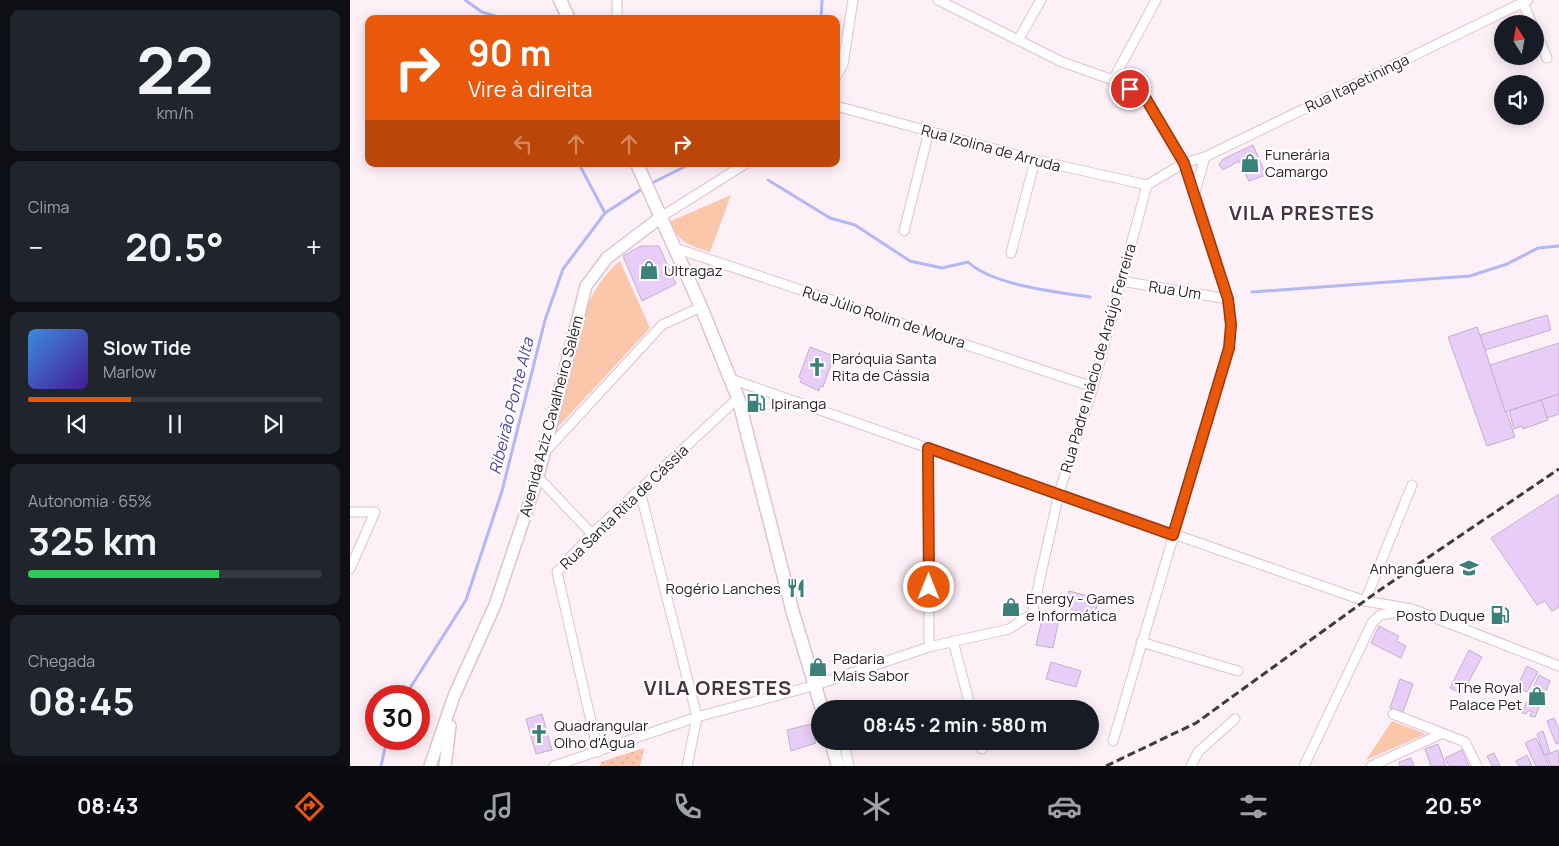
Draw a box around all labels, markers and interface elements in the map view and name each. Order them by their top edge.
north arrow [1494,15,1544,65]
map controls [1494,15,1544,125]
text: 22 [136,25,214,114]
text: 90 m [468,29,551,77]
icon: right [385,35,450,100]
street label: Rua Itapetininga [1302,49,1412,117]
pin [1109,68,1151,110]
text: Vire à direita [468,74,592,104]
icon: arrive [1116,75,1144,103]
button: sound [1494,75,1544,125]
text: km/h [156,102,194,124]
street label: Rua Izolina de Arruda [919,119,1063,177]
icon: left [509,130,537,158]
icon: ahead [562,130,590,158]
icon: ahead [615,130,643,158]
icon: right [668,130,696,158]
place label: Funerária Camargo [1265,144,1330,182]
shop icon: Funerária Camargo [1239,152,1261,174]
text: Clima [28,196,69,218]
district label: VILA PRESTES [1229,199,1375,226]
text: 20.5° [125,220,224,272]
text: − [28,228,43,266]
text: + [306,228,322,266]
street label: Rua Padre Inácio de Araújo Ferreira [1055,241,1141,475]
shop icon: Ultragaz [638,259,660,281]
place label: Ultragaz [664,260,723,281]
street label: Rua Um [1147,275,1203,305]
street label: Rua Júlio Rolim de Moura [800,281,968,353]
street label: Avenida Aziz Cavalheiro Salém [514,313,588,519]
water label: Ribeirão Ponte Alta [483,334,539,476]
text: Slow Tide [103,335,191,361]
place label: Paróquia Santa Rita de Cássia [832,348,937,386]
church icon: Paróquia Santa Rita de Cássia [806,356,828,378]
text: Marlow [103,361,156,383]
fuel station icon: Ipiranga [745,392,767,414]
place label: Ipiranga [771,393,826,414]
icon: previous [63,410,91,438]
icon: pause [161,410,189,438]
icon: next [259,410,287,438]
street label: Rua Santa Rita de Cássia [555,440,693,574]
text: Autonomia · 65% [28,490,152,512]
text: 325 km [28,514,157,566]
school or university icon: Anhanguera [1458,557,1480,579]
place label: Anhanguera [1369,558,1454,579]
position arrow [902,560,954,612]
restaurant icon: Rogério Lanches [785,577,807,599]
place label: Rogério Lanches [666,578,781,599]
place label: Energy - Games e Informática [1026,588,1135,626]
shop icon: Energy - Games e Informática [1000,596,1022,618]
fuel station icon: Posto Duque [1489,604,1511,626]
place label: Posto Duque [1396,605,1485,626]
place label: Padaria Mais Sabor [833,648,910,686]
text: Chegada [28,650,95,672]
shop icon: Padaria Mais Sabor [807,656,829,678]
text: 08:45 [28,674,135,726]
district label: VILA ORESTES [644,674,792,701]
place label: The Royal Palace Pet [1449,677,1522,715]
speed limit sign: 30 [365,685,430,750]
shop icon: The Royal Palace Pet [1526,685,1548,707]
text: 08:45 · 2 min · 580 m [863,712,1047,738]
place label: Quadrangular Olho d'Água [554,715,649,753]
church icon: Quadrangular Olho d'Água [528,723,550,745]
icon: directions [292,789,327,824]
icon: music [481,789,516,824]
icon: phone [670,789,705,824]
icon: climate [859,789,894,824]
icon: car [1047,789,1082,824]
icon: filters [1236,789,1271,824]
text: 08:43 [77,791,139,821]
text: 20.5° [1425,791,1482,821]

